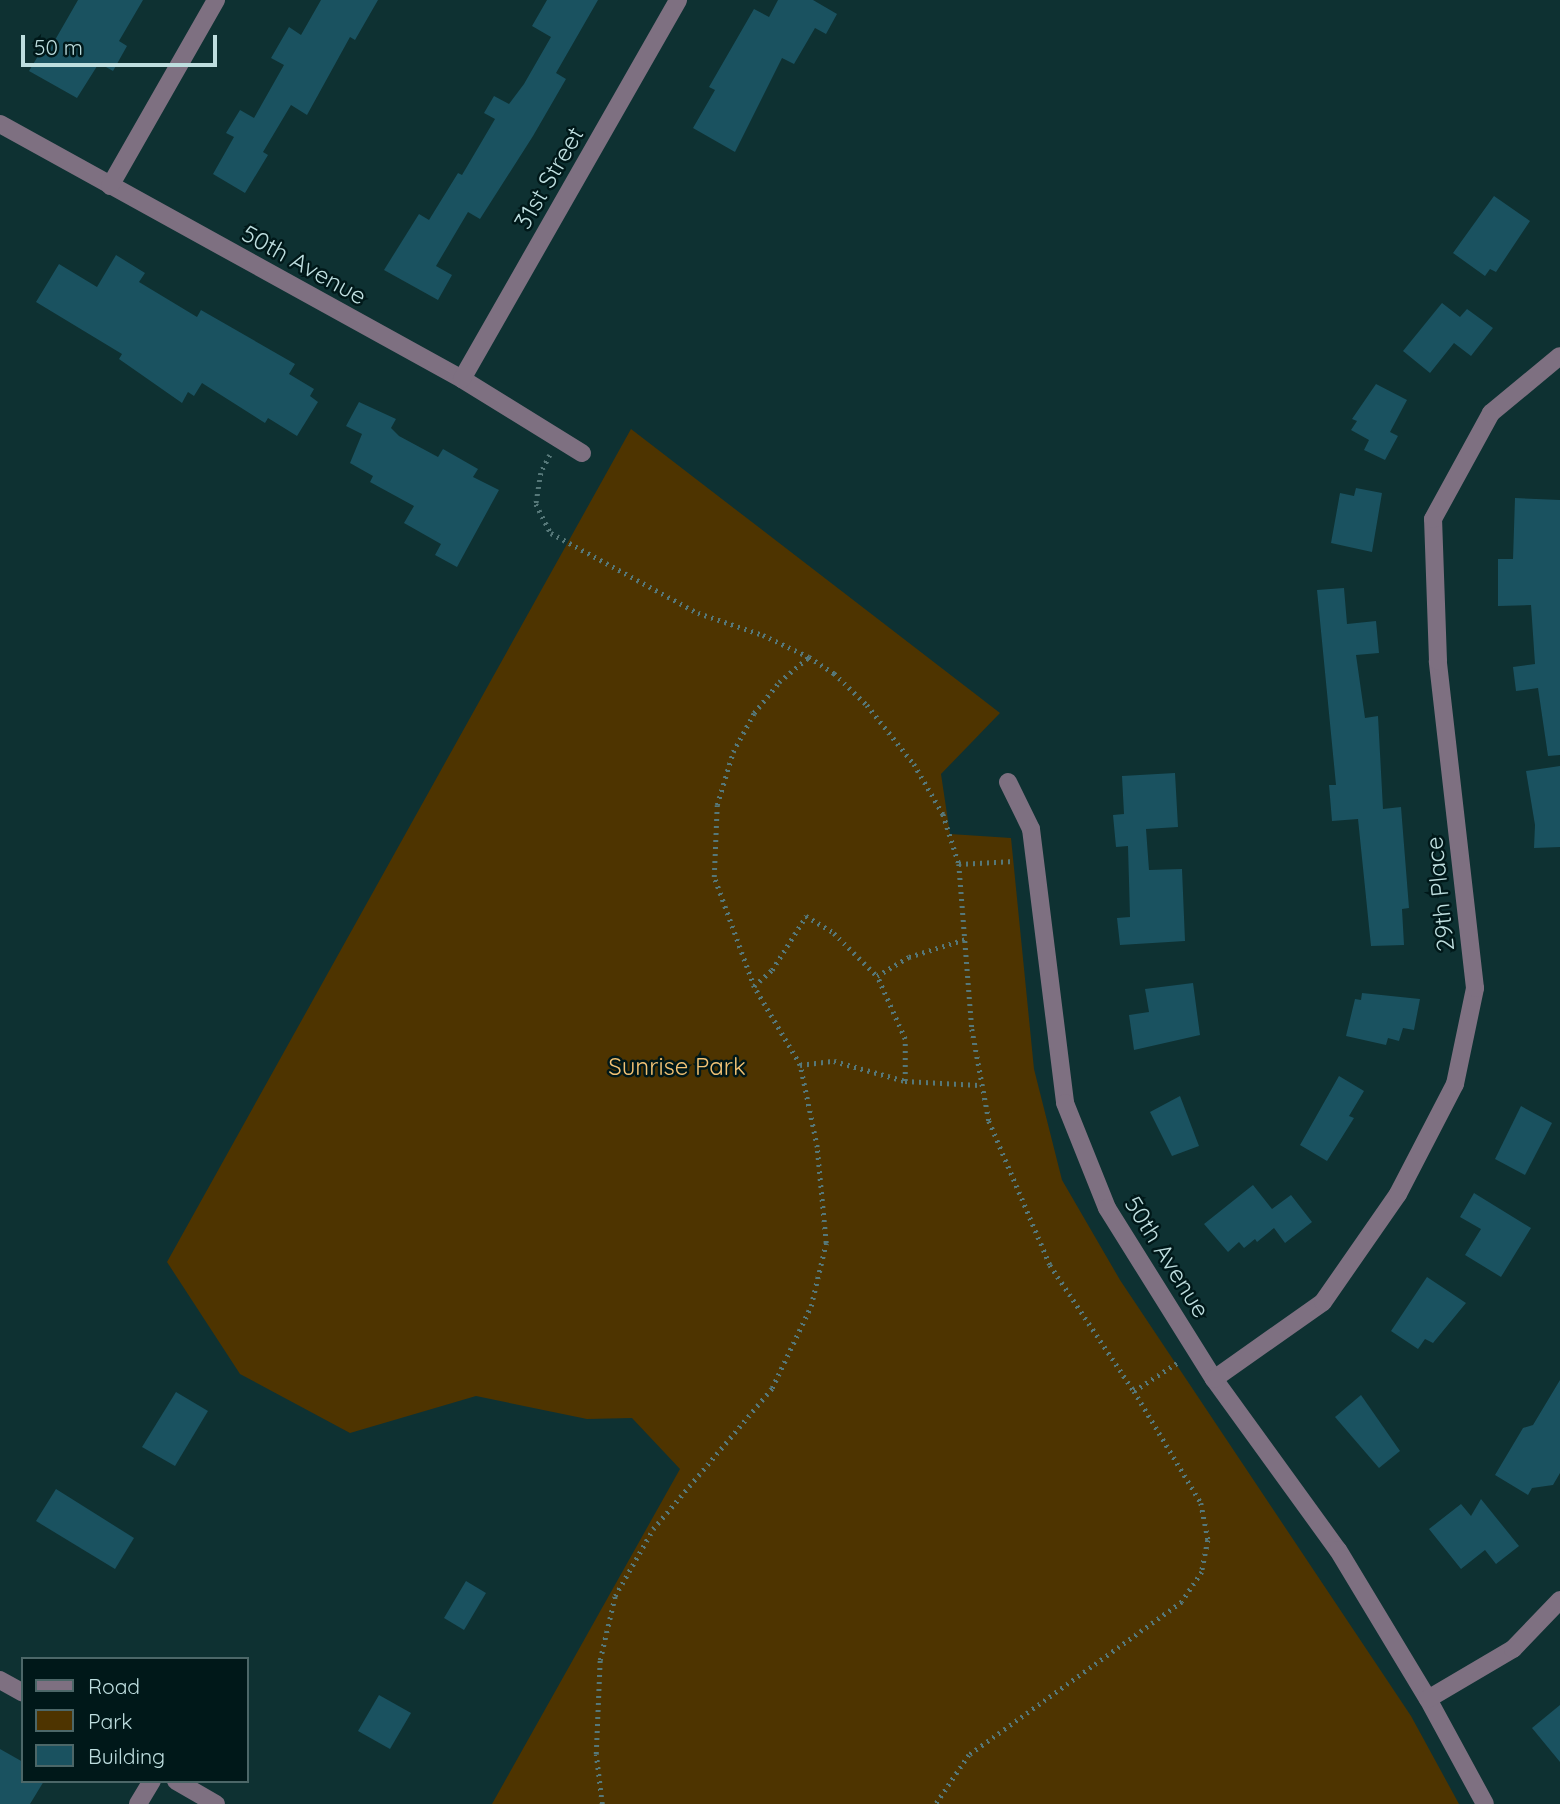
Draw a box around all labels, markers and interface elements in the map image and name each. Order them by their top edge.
scale bar [24,21,220,65]
text: 50 m [34,34,83,60]
street label: 31st Street [508,122,590,234]
street label: 50th Avenue [237,219,371,311]
street label: 29th Place [1420,835,1460,953]
park label: Sunrise Park [608,1053,746,1081]
street label: 50th Avenue [1118,1191,1216,1323]
legend [21,1657,248,1783]
text: Road [88,1673,140,1699]
text: Park [88,1708,132,1734]
text: Building [88,1743,165,1769]

